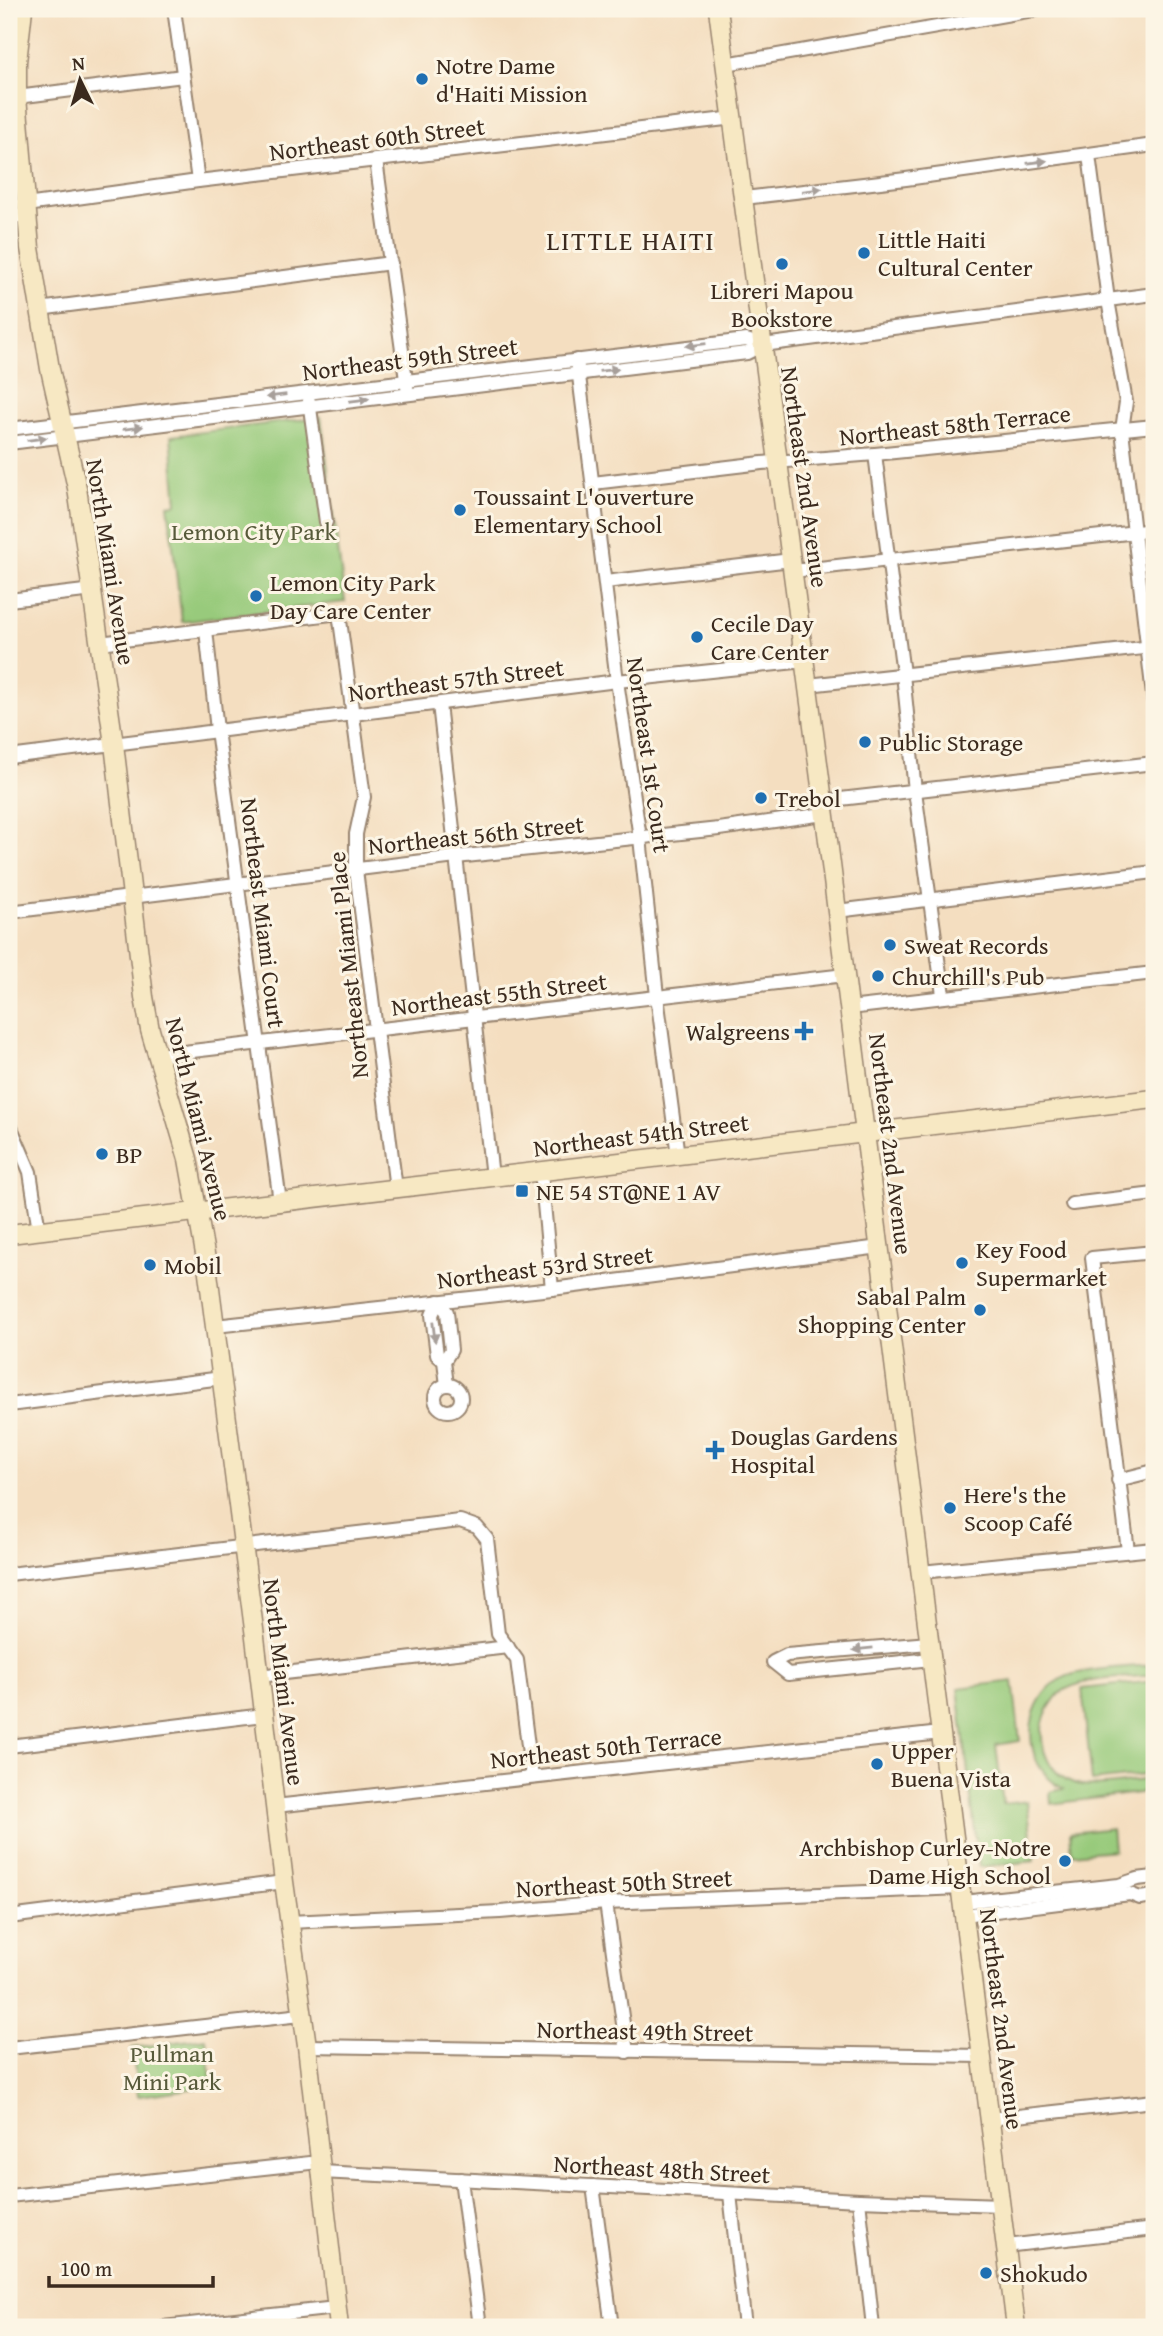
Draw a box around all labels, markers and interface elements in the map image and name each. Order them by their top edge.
north arrow [46,46,116,116]
place label: Notre Dame d'Haiti Mission [436,48,588,111]
text: N [71,49,86,78]
marker: Notre Dame d'Haiti Mission [414,71,430,87]
street label: Northeast 60th Street [267,108,487,170]
one-way arrow [1027,156,1049,167]
one-way arrow [801,184,823,195]
district label: LITTLE HAITI [547,221,715,260]
place label: Little Haiti Cultural Center [878,222,1033,285]
marker: Little Haiti Cultural Center [856,245,872,261]
marker: Libreri Mapou Bookstore [774,256,790,272]
place label: Libreri Mapou Bookstore [711,273,853,336]
street label: Northeast 59th Street [300,328,520,390]
one-way arrow [685,340,707,351]
one-way arrow [598,364,620,375]
street label: Northeast 2nd Avenue [772,364,838,590]
one-way arrow [265,391,287,402]
one-way arrow [348,395,370,406]
street label: Northeast 58th Terrace [838,395,1072,455]
one-way arrow [122,422,144,433]
one-way arrow [26,433,48,444]
street label: North Miami Avenue [77,456,145,668]
place label: Toussaint L'ouverture Elementary School [474,479,694,542]
marker: Toussaint L'ouverture Elementary School [452,502,468,518]
park label: Lemon City Park [171,514,338,549]
place label: Lemon City Park Day Care Center [270,565,436,628]
marker: Lemon City Park Day Care Center [248,588,264,604]
place label: Cecile Day Care Center [711,606,829,669]
marker: Cecile Day Care Center [689,629,705,645]
street label: Northeast 57th Street [346,649,566,711]
street label: Northeast 1st Court [618,655,680,856]
place label: Public Storage [879,725,1023,760]
marker: Public Storage [857,734,873,750]
place label: Trebol [775,781,841,816]
marker: Trebol [753,790,769,806]
street label: Northeast Miami Court [232,796,295,1031]
street label: Northeast 56th Street [366,806,586,864]
street label: Northeast Miami Place [319,850,377,1080]
place label: Sweat Records [904,928,1049,963]
marker: Sweat Records [882,937,898,953]
place label: Churchill's Pub [892,959,1044,994]
street label: Northeast 55th Street [389,963,609,1025]
marker: Churchill's Pub [870,968,886,984]
street label: North Miami Avenue [157,1014,241,1224]
place label: Walgreens [685,1014,790,1049]
marker: Walgreens [796,1023,812,1039]
street label: Northeast 2nd Avenue [860,1031,922,1257]
street label: Northeast 54th Street [531,1104,751,1166]
place label: BP [116,1137,143,1172]
marker: BP [94,1146,110,1162]
place label: NE 54 ST@NE 1 AV [536,1174,721,1209]
marker: NE 54 ST@NE 1 AV [514,1183,530,1199]
place label: Key Food Supermarket [976,1232,1108,1295]
street label: Northeast 53rd Street [435,1236,655,1298]
place label: Mobil [164,1248,222,1283]
marker: Key Food Supermarket [954,1255,970,1271]
marker: Mobil [142,1257,158,1273]
place label: Sabal Palm Shopping Center [798,1279,966,1342]
marker: Sabal Palm Shopping Center [972,1302,988,1318]
one-way arrow [428,1321,439,1343]
place label: Douglas Gardens Hospital [731,1419,898,1482]
marker: Douglas Gardens Hospital [705,1440,725,1460]
place label: Here's the Scoop Café [964,1477,1072,1540]
marker: Here's the Scoop Café [942,1500,958,1516]
street label: North Miami Avenue [254,1577,314,1787]
one-way arrow [851,1644,873,1655]
street label: Northeast 50th Terrace [489,1718,723,1778]
place label: Upper Buena Vista [891,1733,1011,1796]
marker: Upper Buena Vista [869,1756,885,1772]
place label: Archbishop Curley-Notre Dame High School [799,1830,1051,1893]
marker: Archbishop Curley-Notre Dame High School [1057,1853,1073,1869]
street label: Northeast 50th Street [515,1860,734,1906]
street label: Northeast 2nd Avenue [971,1906,1033,2132]
street label: Northeast 49th Street [536,2012,754,2050]
park label: Pullman Mini Park [123,2036,222,2099]
street label: Northeast 48th Street [553,2146,772,2192]
scale bar [49,2245,214,2289]
text: 100 m [60,2253,112,2284]
place label: Shokudo [1000,2256,1088,2291]
marker: Shokudo [978,2265,994,2281]

